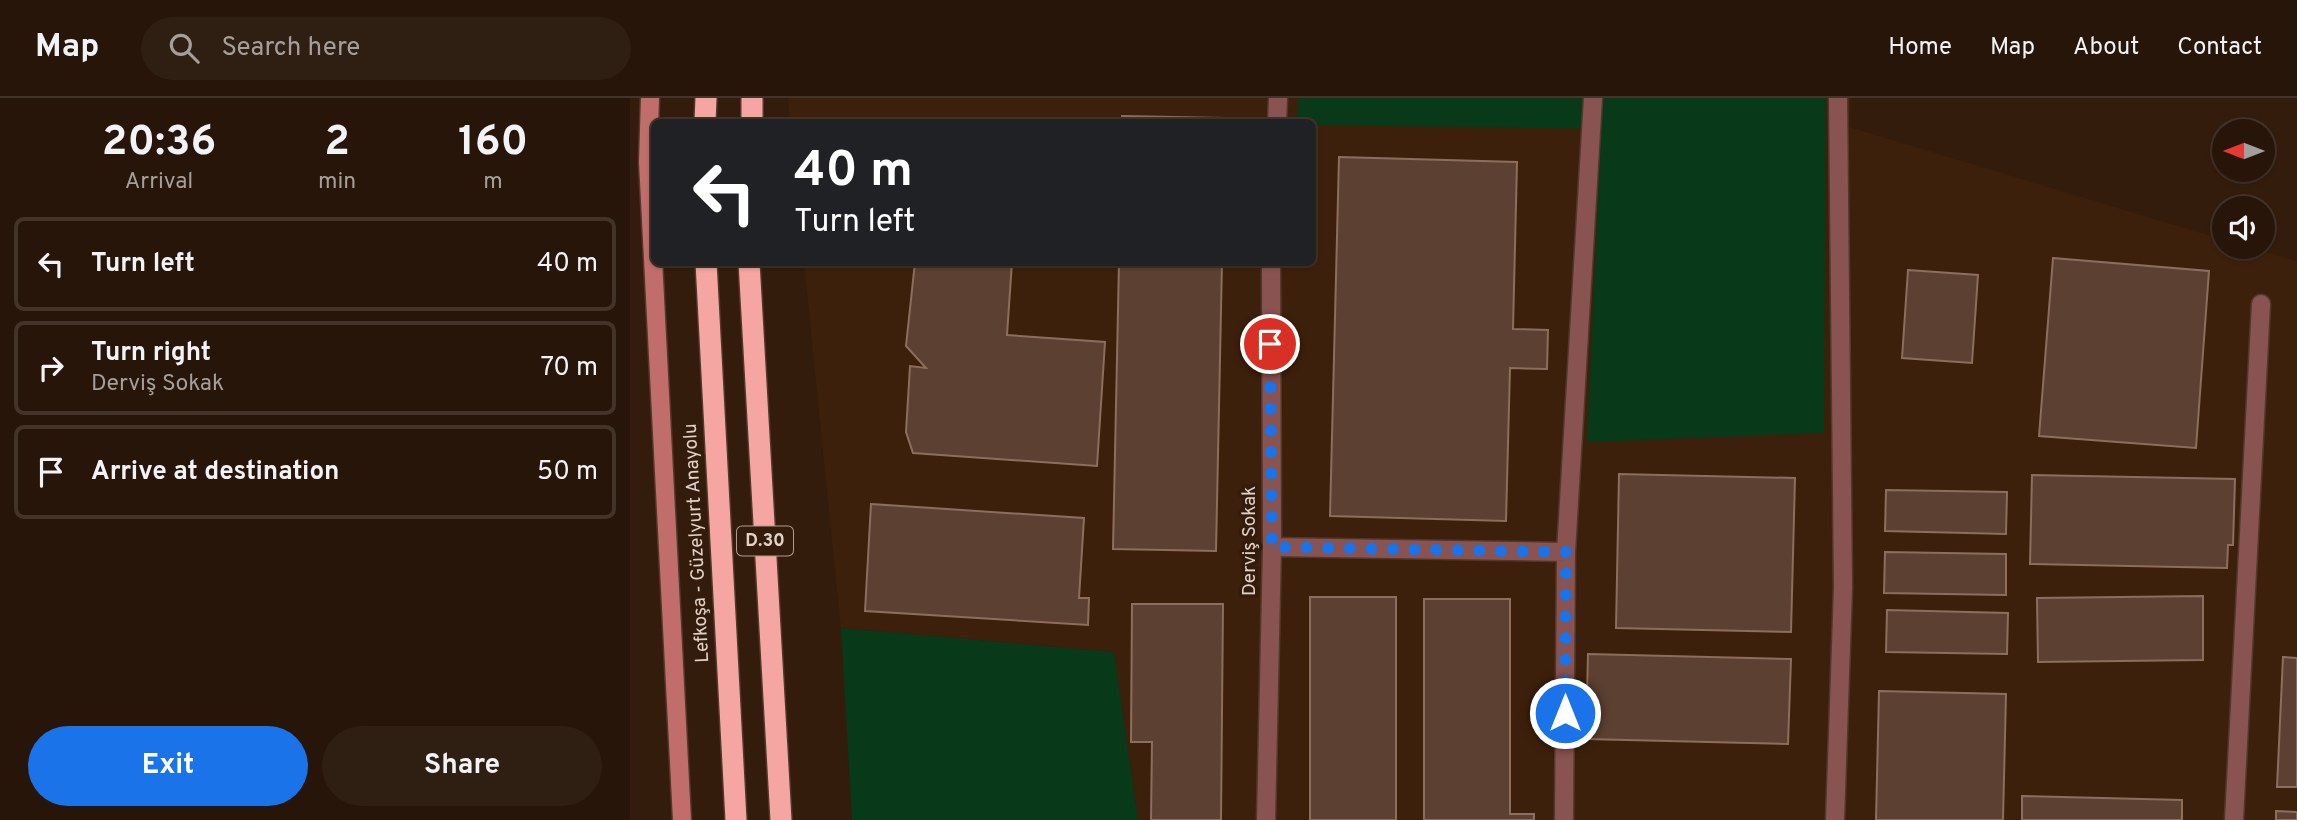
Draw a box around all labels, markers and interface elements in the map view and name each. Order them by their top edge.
search box [141,17,631,80]
text: Map [35,27,99,69]
icon: search [165,29,203,67]
text: Search here [221,32,360,65]
text: Home [1888,33,1952,63]
text: Map [1990,33,2035,63]
text: About [2073,33,2139,63]
text: Contact [2177,33,2262,63]
text: 20:36 [102,117,216,170]
text: 2 [324,117,350,170]
text: 160 [458,117,528,170]
north arrow [2212,119,2275,182]
map controls [2212,119,2275,259]
text: 40 m [794,142,913,204]
icon: left [679,147,770,238]
text: Arrival [125,168,193,197]
text: min [318,168,356,197]
text: m [483,168,503,197]
button: sound [2212,196,2275,259]
text: Turn left [794,203,915,243]
icon: left [32,245,70,283]
text: Turn left [91,248,195,281]
text: 40 m [537,248,598,281]
pin [1240,314,1300,374]
icon: arrive [1251,325,1289,363]
text: Turn right [91,337,211,370]
icon: right [32,349,70,387]
text: 70 m [540,352,598,385]
text: Derviş Sokak [91,370,224,399]
street label: Lefkoşa - Güzelyurt Anayolu [679,423,715,663]
icon: arrive [32,453,70,491]
text: Arrive at destination [91,456,339,489]
text: 50 m [537,456,598,489]
street label: Derviş Sokak [1238,486,1262,596]
road number: D.30 [737,526,793,556]
position arrow [1528,676,1602,750]
button: Exit [28,726,308,806]
button: Share [322,726,602,806]

